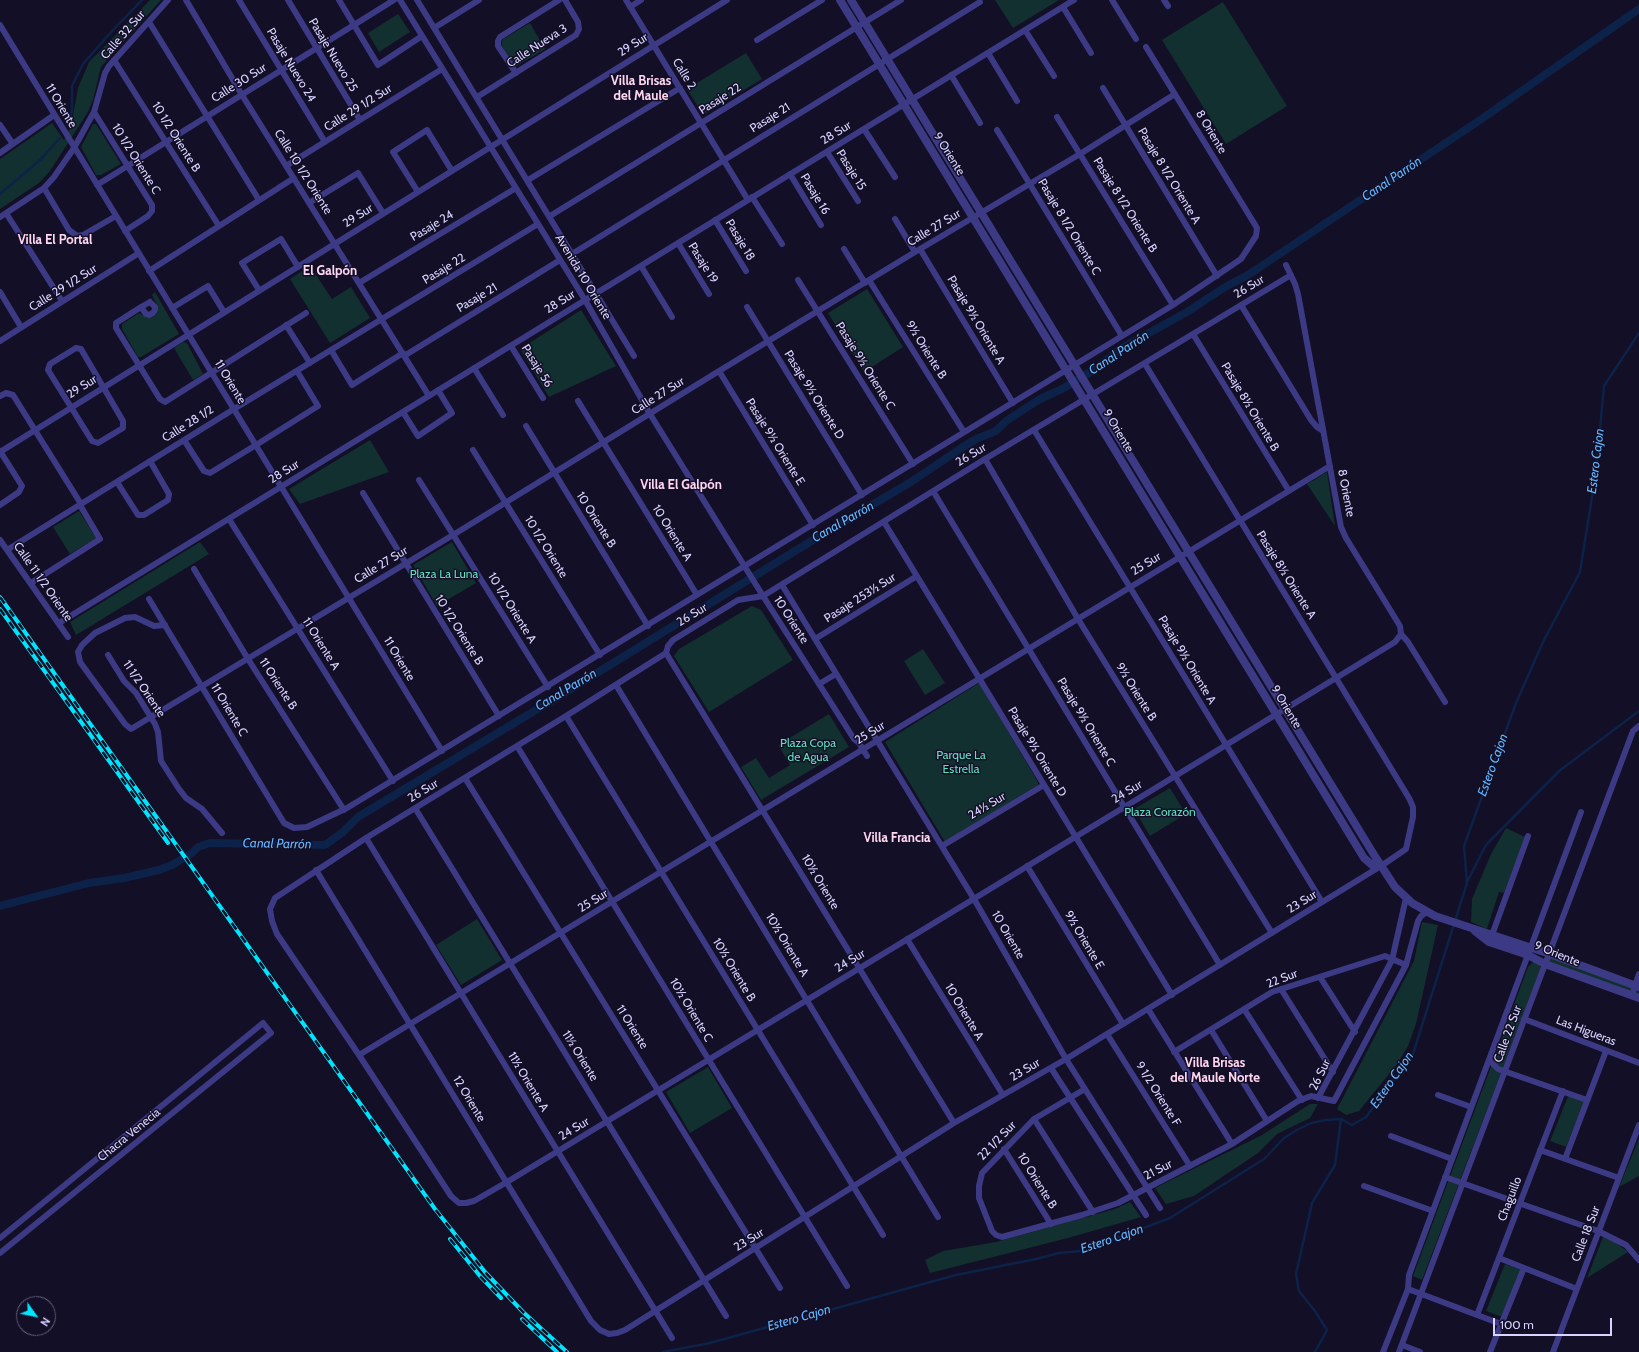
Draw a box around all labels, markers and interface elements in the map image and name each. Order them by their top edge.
street label: Calle 32 Sur [98,8,148,62]
street label: Pasaje Nuevo 25 [305,16,361,94]
street label: Calle Nueva 3 [504,21,570,71]
street label: Pasaje Nuevo 24 [263,25,319,105]
street label: 29 Sur [615,30,651,60]
street label: Calle 2 [669,56,699,92]
street label: Calle 30 Sur [209,60,269,106]
district label: Villa Brisas del Maule [611,73,671,104]
street label: Pasaje 22 [696,80,744,118]
street label: 11 Oriente [42,81,80,131]
street label: Calle 29 1/2 Sur [321,81,395,135]
street label: 10 1/2 Oriente B [149,99,203,175]
street label: Pasaje 21 [747,100,793,136]
street label: 8 Oriente [1192,108,1230,156]
street label: 28 Sur [818,118,854,148]
street label: 10 1/2 Oriente C [109,121,163,197]
street label: Pasaje 8 1/2 Oriente A [1135,125,1203,227]
street label: Calle 10 1/2 Oriente [271,127,335,217]
street label: 9 Oriente [930,130,968,178]
street label: Pasaje 15 [833,147,869,193]
water label: Canal Parrón [1359,153,1425,205]
street label: Pasaje 8 1/2 Oriente B [1090,155,1160,255]
street label: Pasaje 16 [797,171,833,217]
street label: Pasaje 8 1/2 Oriente C [1035,176,1103,278]
street label: 29 Sur [340,201,376,231]
street label: Calle 27 Sur [905,206,963,250]
street label: Pasaje 24 [408,208,456,244]
street label: Pasaje 18 [722,217,758,263]
district label: Villa El Portal [18,232,92,248]
street label: Avenida 10 Oriente [552,232,614,322]
street label: Pasaje 19 [685,240,721,286]
street label: Pasaje 22 [420,251,468,287]
street label: Calle 29 1/2 Sur [26,261,100,315]
district label: El Galpón [303,263,357,279]
street label: 26 Sur [1231,272,1267,302]
street label: Pasaje 9½ Oriente A [944,273,1008,367]
street label: Pasaje 21 [454,280,500,316]
street label: 28 Sur [542,287,578,317]
street label: 9½ Oriente B [902,318,950,382]
street label: Pasaje 9½ Oriente C [832,319,898,413]
water label: Canal Parrón [1086,328,1152,378]
street label: Pasaje 56 [518,342,556,390]
street label: Pasaje 9½ Oriente D [781,348,847,442]
street label: 11 Oriente [211,357,249,407]
street label: Pasaje 8½ Oriente B [1218,360,1282,454]
street label: 29 Sur [64,372,100,402]
street label: Calle 27 Sur [629,374,687,418]
street label: Pasaje 9½ Oriente E [742,396,808,488]
street label: Calle 28 1/2 [160,403,216,445]
street label: 9 Oriente [1099,407,1137,455]
water label: Estero Cajon [1584,428,1608,494]
street label: 26 Sur [953,440,989,470]
street label: 28 Sur [266,457,302,487]
street label: 8 Oriente [1334,468,1358,518]
district label: Villa El Galpón [640,477,722,493]
street label: 10 Oriente B [573,489,619,551]
water label: Canal Parrón [809,498,877,546]
street label: 10 Oriente A [649,502,695,564]
street label: 10 1/2 Oriente [521,513,571,581]
street label: Pasaje 8½ Oriente A [1253,528,1319,622]
street label: Calle 11 1/2 Oriente [10,540,76,624]
street label: Calle 27 Sur [352,543,410,587]
street label: 25 Sur [1128,549,1164,579]
park label: Plaza La Luna [410,567,478,581]
street label: 10 1/2 Oriente A [485,570,539,646]
street label: Pasaje 253½ Sur [822,570,898,626]
street label: 10 1/2 Oriente B [432,592,486,668]
street label: 10 Oriente [770,594,812,646]
street label: 26 Sur [674,600,710,630]
street label: Pasaje 9½ Oriente A [1155,613,1219,707]
street label: 11 Oriente A [299,615,343,673]
street label: 11 Oriente [380,634,418,684]
street label: 11 Oriente B [256,655,300,713]
street label: 11 1/2 Oriente [120,658,168,720]
street label: 9½ Oriente B [1112,660,1160,724]
water label: Canal Parrón [532,666,600,714]
street label: Pasaje 9½ Oriente C [1054,675,1118,769]
street label: 11 Oriente C [208,681,250,739]
street label: 9 Oriente [1267,683,1305,731]
street label: Pasaje 9½ Oriente D [1005,705,1069,799]
street label: 25 Sur [852,718,888,748]
water label: Estero Cajon [1474,732,1512,798]
park label: Plaza Copa de Agua [780,736,836,764]
park label: Parque La Estrella [936,748,986,776]
street label: 26 Sur [405,776,441,806]
street label: 24 Sur [1109,777,1145,807]
street label: 24½ Sur [966,789,1008,823]
park label: Plaza Corazón [1124,805,1196,819]
district label: Villa Francia [863,830,931,846]
water label: Canal Parrón [242,836,312,852]
street label: 10½ Oriente [798,852,842,912]
street label: 25 Sur [575,886,611,916]
street label: 23 Sur [1284,887,1320,917]
street label: 10 Oriente [988,908,1028,962]
street label: 9½ Oriente E [1061,908,1107,972]
street label: 10½ Oriente A [762,911,812,979]
street label: 10½ Oriente B [709,936,759,1004]
street label: 9 Oriente [1532,938,1582,970]
street label: 24 Sur [832,946,868,976]
street label: 22 Sur [1264,966,1300,992]
street label: 10½ Oriente C [666,976,716,1044]
street label: 10 Oriente A [941,981,987,1043]
street label: 11 Oriente [613,1002,651,1052]
street label: Calle 22 Sur [1491,1003,1525,1065]
street label: Las Higueras [1554,1013,1618,1049]
street label: 11½ Oriente [559,1028,601,1084]
water label: Estero Cajon [1367,1049,1417,1111]
street label: 11½ Oriente A [505,1050,551,1114]
district label: Villa Brisas del Maule Norte [1170,1055,1260,1086]
street label: 23 Sur [1007,1056,1043,1084]
street label: 26 Sur [1306,1057,1334,1093]
street label: 9 1/2 Oriente F [1132,1059,1184,1129]
street label: 12 Oriente [450,1073,488,1125]
street label: Chacra Venecia [95,1105,163,1165]
street label: 24 Sur [556,1114,592,1144]
street label: 22 1/2 Sur [975,1118,1019,1164]
street label: 10 Oriente B [1014,1150,1060,1212]
street label: 21 Sur [1141,1157,1175,1183]
street label: Chaguillo [1495,1175,1525,1223]
street label: Calle 18 Sur [1569,1204,1603,1264]
water label: Estero Cajon [1079,1221,1145,1257]
street label: 23 Sur [731,1225,767,1255]
north arrow [16,1296,56,1336]
water label: Estero Cajon [765,1301,833,1335]
scale bar [1495,1310,1614,1336]
text: N [37,1315,53,1329]
text: 100 m [1500,1317,1534,1332]

